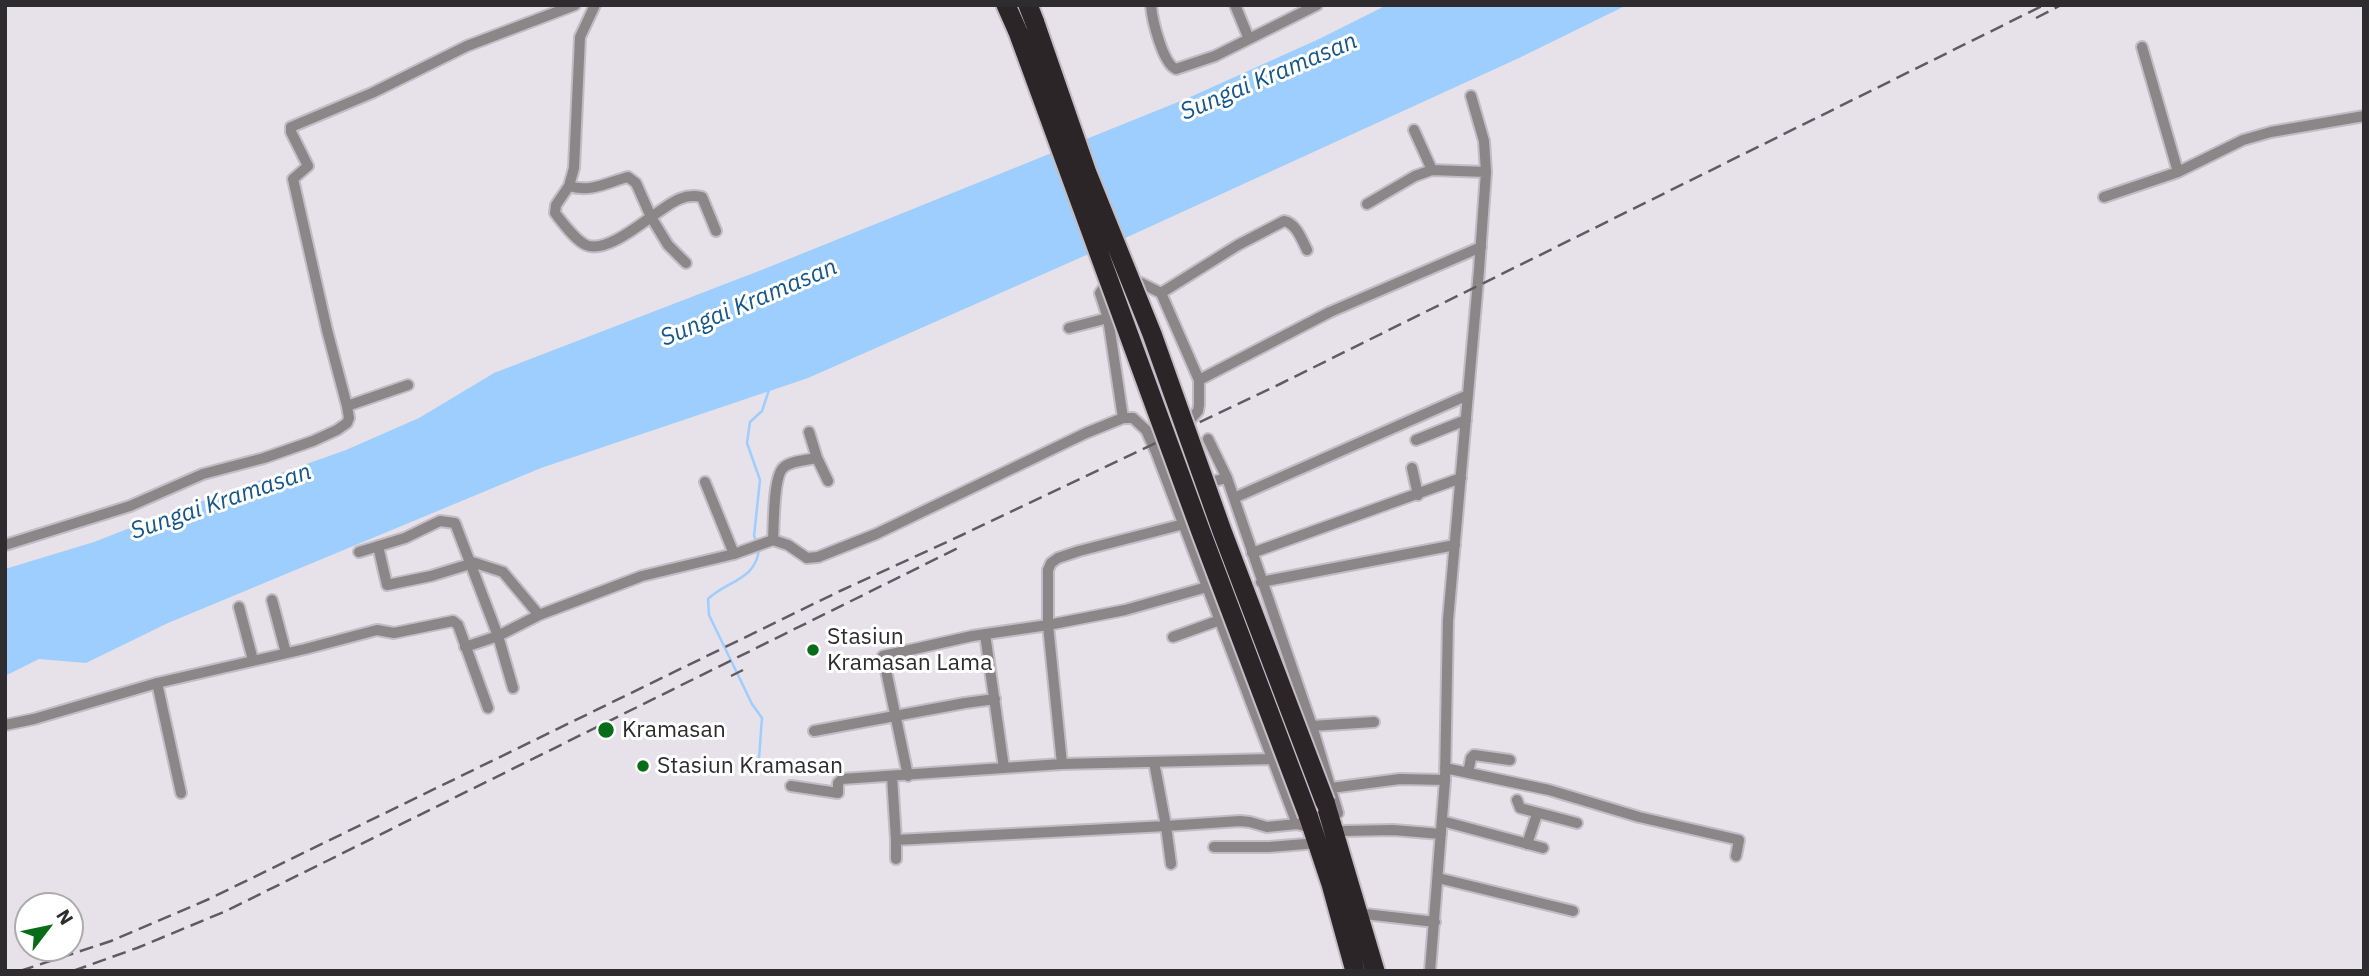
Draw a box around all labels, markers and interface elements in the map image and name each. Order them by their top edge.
water label: Sungai Kramasan [1176,27,1362,127]
water label: Sungai Kramasan [656,253,842,353]
water label: Sungai Kramasan [127,458,315,546]
place label: Stasiun Kramasan Lama [827,623,992,677]
marker: Stasiun Kramasan Lama [805,642,821,658]
place label: Kramasan [622,716,726,744]
marker: Kramasan [596,720,616,740]
place label: Stasiun Kramasan [657,752,843,780]
marker: Stasiun Kramasan [635,758,651,774]
north arrow [14,892,84,962]
text: N [51,905,79,929]

